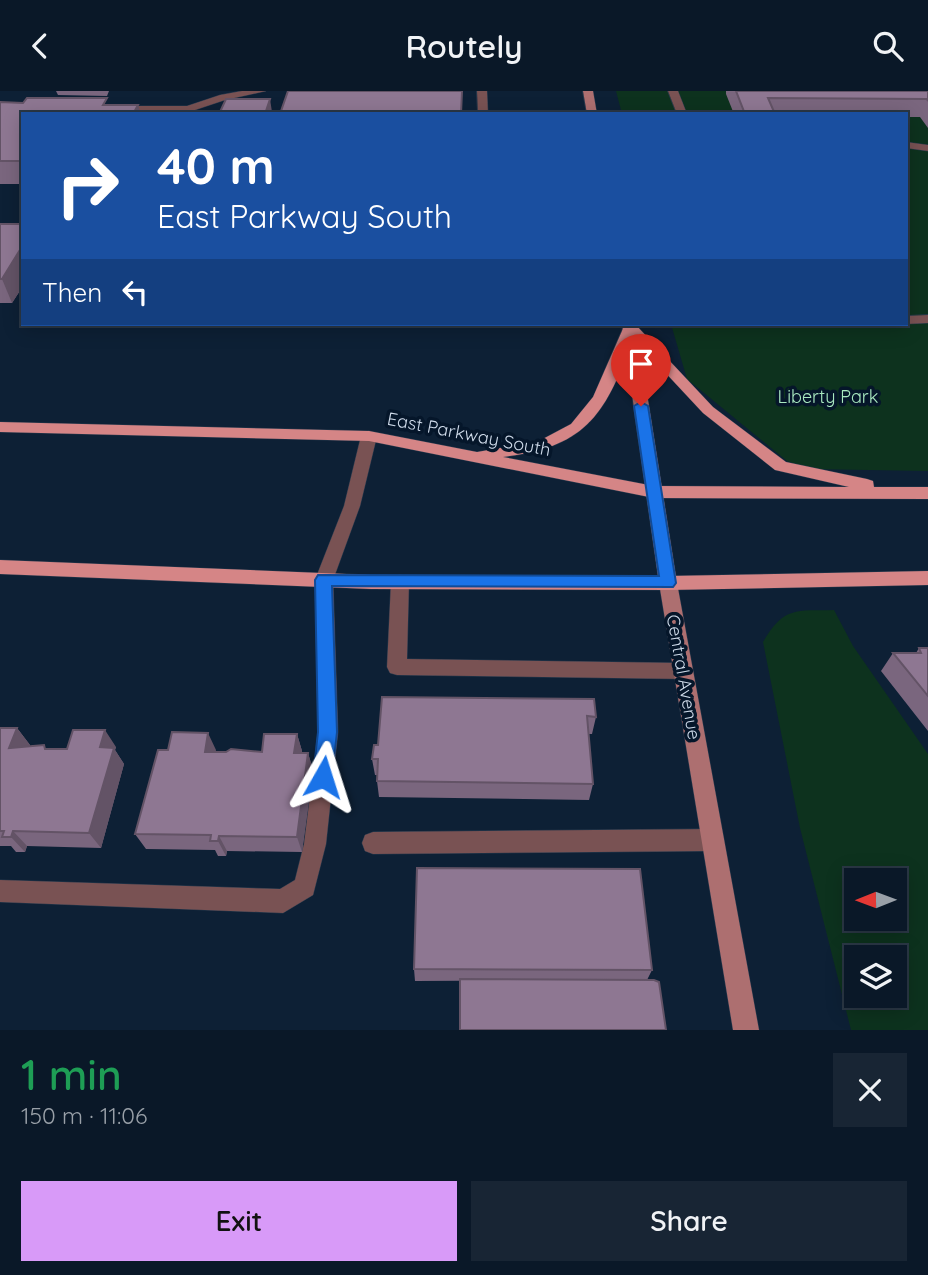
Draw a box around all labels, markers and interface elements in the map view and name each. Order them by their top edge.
text: Routely [405,26,523,66]
icon: back [21,27,59,65]
icon: search [869,27,907,65]
text: 40 m [157,135,275,196]
icon: right [42,140,133,231]
text: East Parkway South [157,196,452,236]
icon: left [116,273,154,311]
text: Then [42,276,102,309]
pin [611,334,671,406]
icon: arrive [622,345,660,383]
park label: Liberty Park [778,385,878,408]
street label: East Parkway South [385,407,553,461]
street label: Central Avenue [662,613,706,741]
position arrow [286,740,360,814]
north arrow [844,868,906,931]
map controls [844,868,907,1008]
button: layers [844,945,907,1008]
text: 1 min [21,1048,122,1101]
button: close [833,1053,907,1127]
text: 150 m · 11:06 [21,1101,147,1130]
button: Exit [21,1181,457,1261]
button: Share [471,1181,907,1261]

